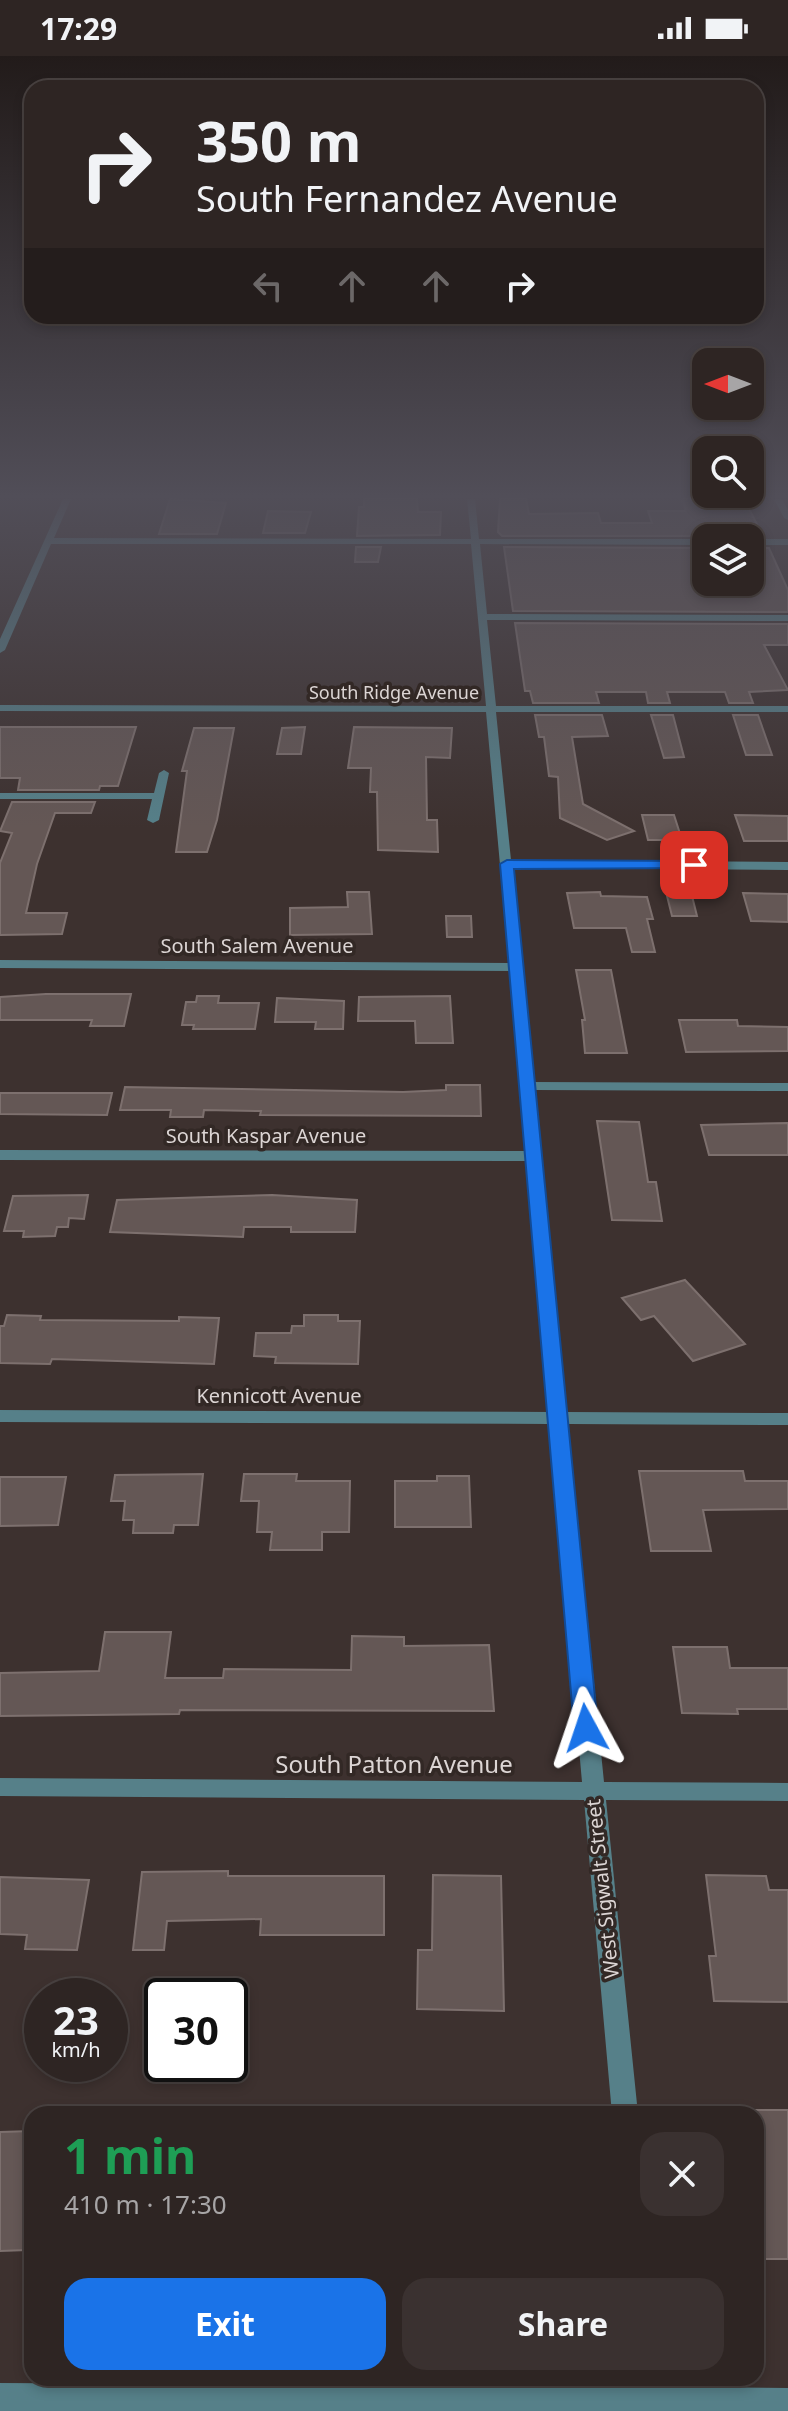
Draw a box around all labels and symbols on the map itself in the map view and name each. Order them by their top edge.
north arrow [692,348,764,420]
street label: South Ridge Avenue [309,680,479,704]
pin [660,831,728,899]
street label: South Salem Avenue [161,932,353,959]
street label: South Kaspar Avenue [166,1122,366,1149]
street label: Kennicott Avenue [196,1382,362,1409]
position arrow [544,1686,628,1770]
street label: South Patton Avenue [275,1747,513,1780]
street label: West Sigwalt Street [579,1798,625,1980]
speed limit sign: 30 [144,1978,248,2082]

